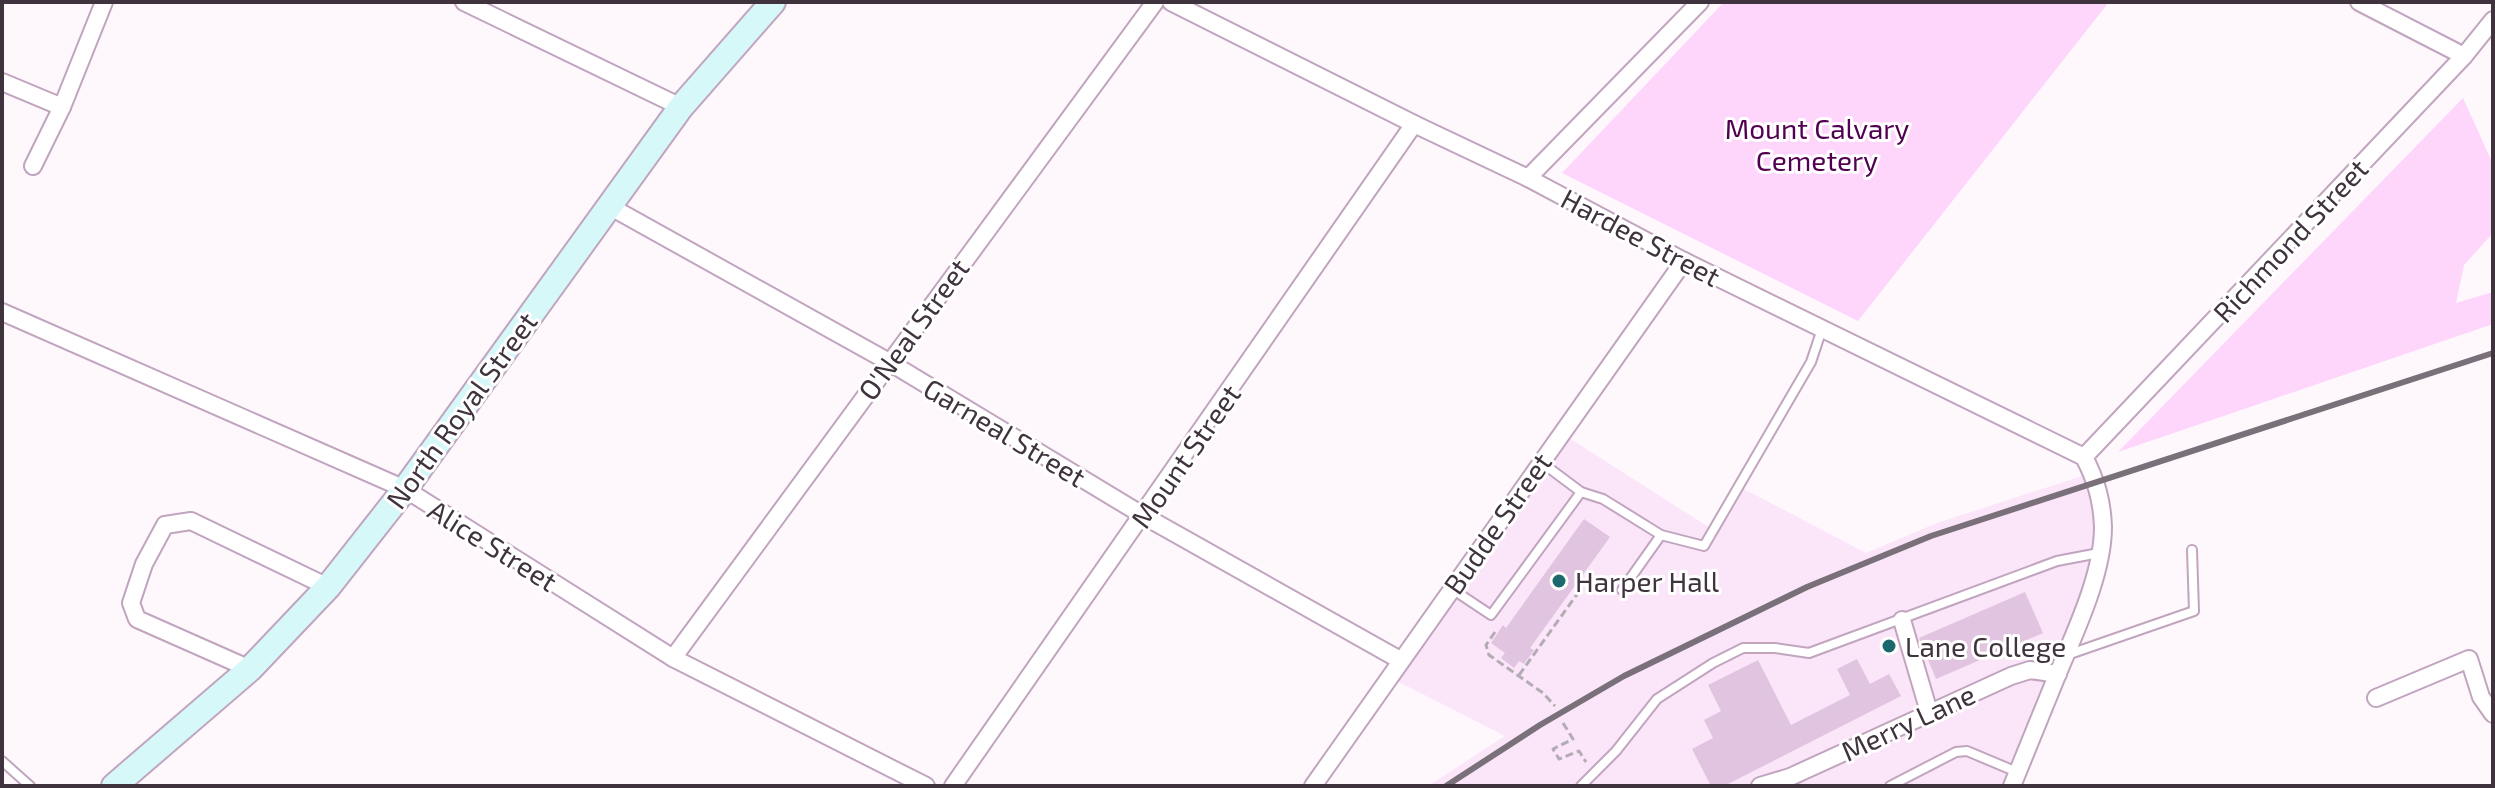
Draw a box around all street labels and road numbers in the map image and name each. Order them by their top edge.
street label: Richmond Street [2206,151,2374,329]
street label: Hardee Street [1556,181,1726,293]
street label: O'Neal Street [850,252,976,406]
street label: North Royal Street [378,305,544,515]
street label: Garneal Street [918,370,1092,494]
street label: Mount Street [1123,378,1247,534]
street label: Budde Street [1436,446,1558,600]
street label: Alice Street [422,492,564,598]
street label: Merry Lane [1836,676,1980,768]

